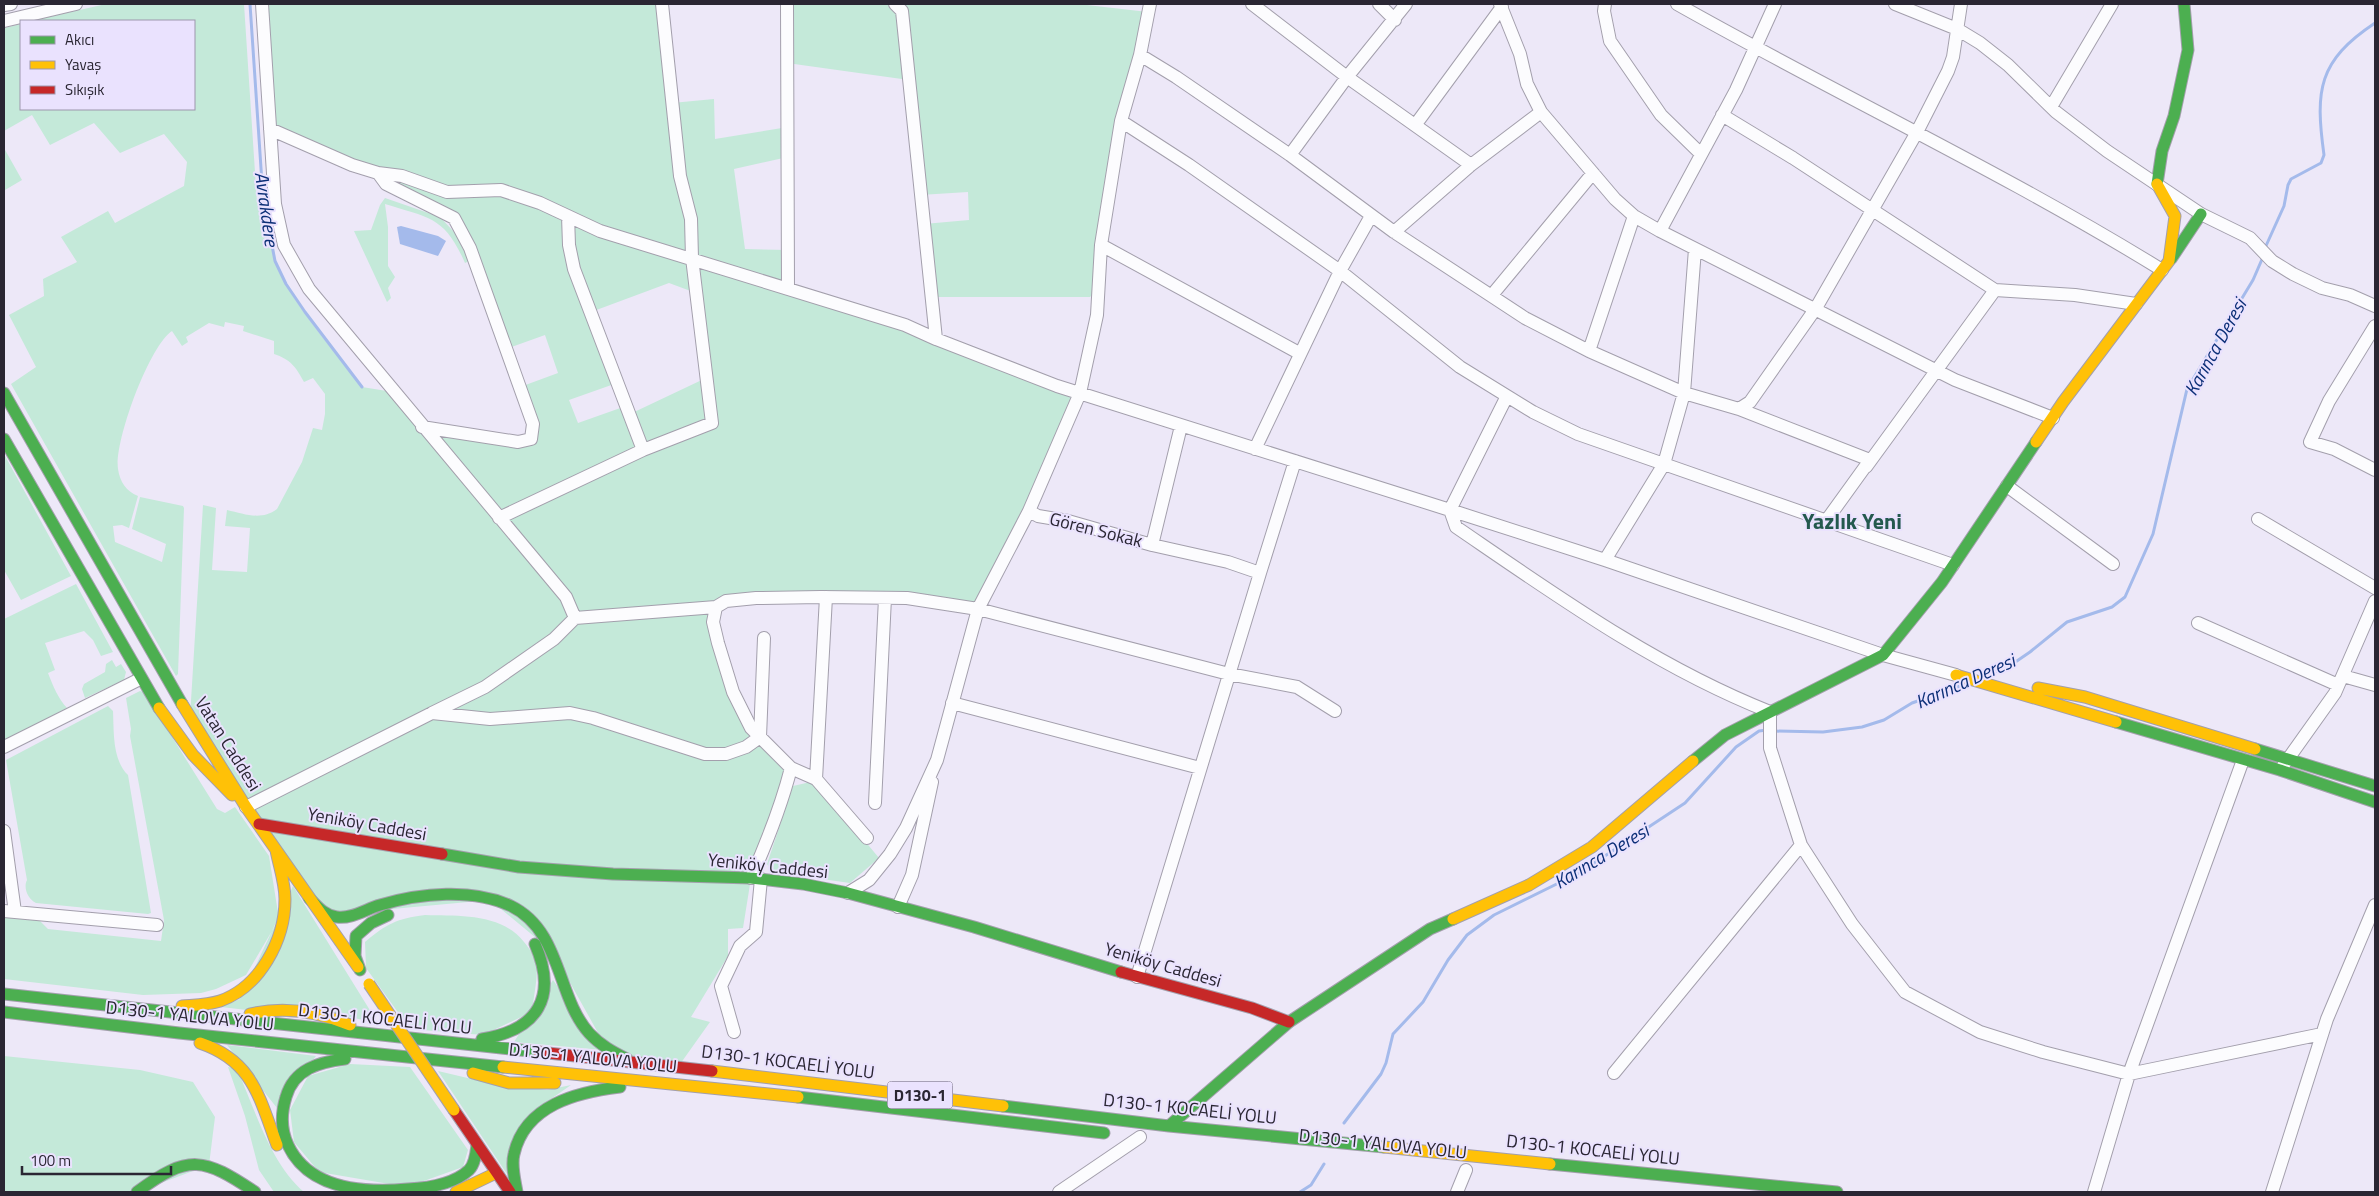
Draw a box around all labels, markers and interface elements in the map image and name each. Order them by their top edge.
legend [20,20,195,110]
text: Akıcı [65,28,94,51]
text: Yavaş [65,53,101,76]
text: Sıkışık [65,78,104,101]
water label: Avrakdere [248,170,287,249]
water label: Karınca Deresi [2176,291,2254,400]
district label: Yazlık Yeni [1802,504,1902,538]
street label: Gören Sokak [1047,505,1146,554]
water label: Karınca Deresi [1910,645,2021,715]
street label: Vatan Caddesi [189,691,268,796]
street label: Yeniköy Caddesi [305,800,429,847]
water label: Karınca Deresi [1548,815,1656,895]
street label: Yeniköy Caddesi [707,846,830,885]
street label: Yeniköy Caddesi [1101,935,1225,994]
street label: D130-1 YALOVA YOLU [105,993,275,1038]
street label: D130-1 KOCAELİ YOLU [297,996,473,1041]
street label: D130-1 YALOVA YOLU [508,1035,678,1080]
street label: D130-1 KOCAELİ YOLU [700,1037,876,1086]
road number: D130-1 [888,1082,952,1108]
street label: D130-1 KOCAELİ YOLU [1102,1086,1278,1131]
street label: D130-1 YALOVA YOLU [1298,1121,1468,1166]
street label: D130-1 KOCAELİ YOLU [1505,1127,1681,1172]
scale bar [22,1144,171,1176]
text: 100 m [30,1149,71,1172]

